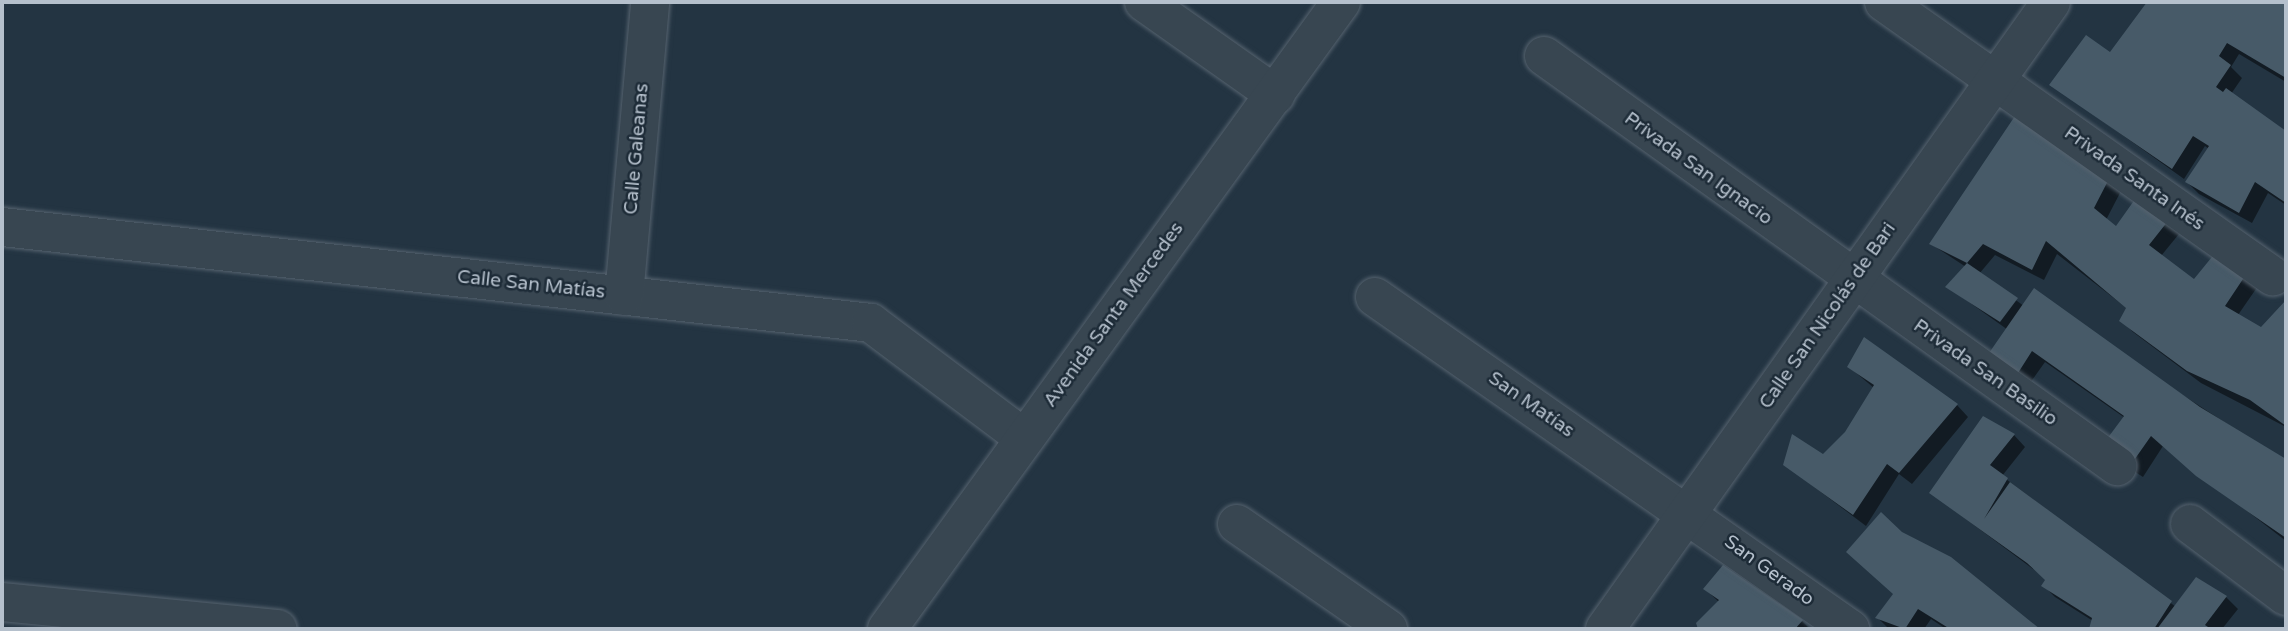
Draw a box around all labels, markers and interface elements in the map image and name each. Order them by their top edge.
street label: Calle Galeanas [620,82,654,216]
street label: Privada San Ignacio [1619,108,1777,230]
street label: Privada Santa Inés [2059,122,2209,236]
street label: Avenida Santa Mercedes [1039,218,1189,412]
street label: Calle San Nicolás de Bari [1755,218,1901,414]
street label: Calle San Matías [456,266,606,304]
street label: Privada San Basilio [1909,315,2061,431]
street label: San Matías [1484,367,1578,443]
street label: San Gerado [1720,531,1818,611]

